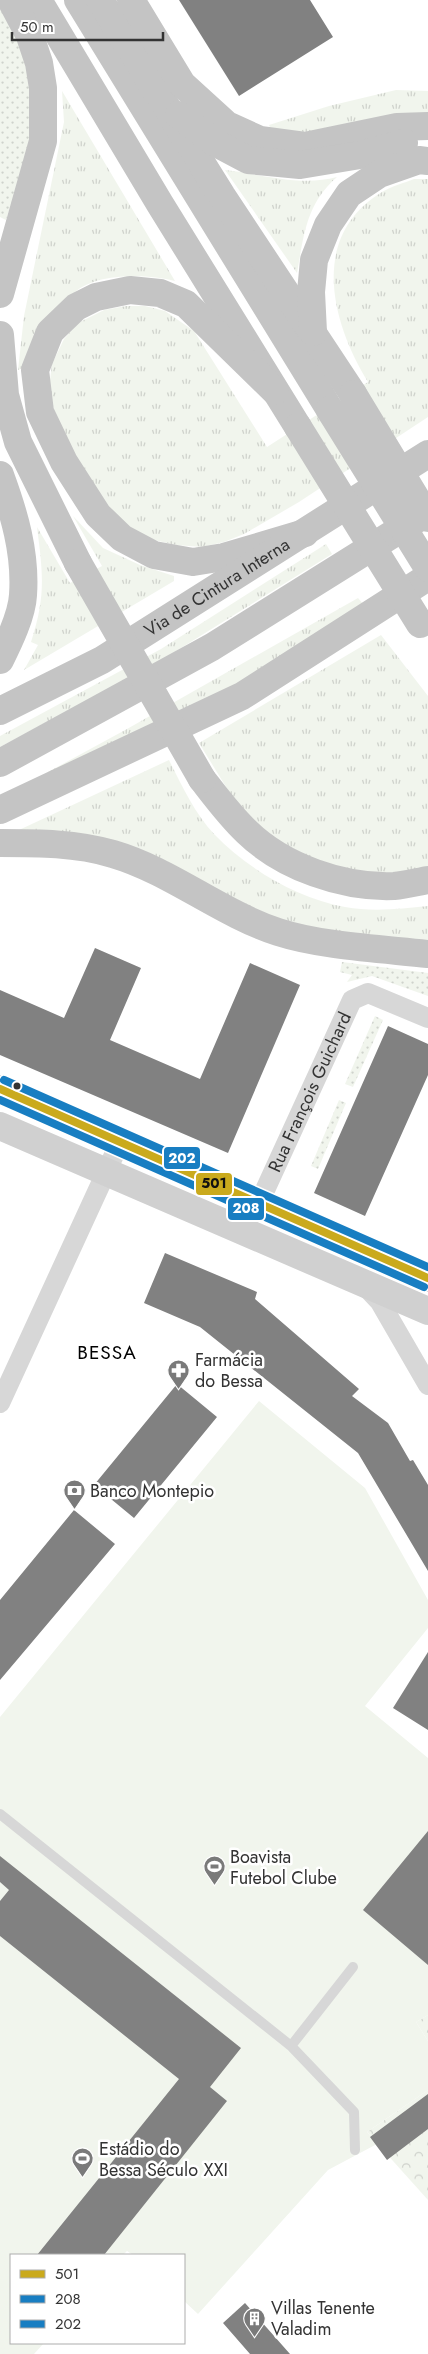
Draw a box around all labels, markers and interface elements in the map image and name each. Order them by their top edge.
scale bar [12,10,164,42]
text: 50 m [20,16,54,38]
street label: Via de Cintura Interna [139,532,295,643]
street label: Rua François Guichard [262,1008,358,1176]
unlabelled marker [12,1081,22,1091]
line badge: 202 [163,1146,201,1170]
text: 202 [168,1148,196,1168]
line badge: 501 [195,1172,233,1196]
text: 501 [201,1173,227,1193]
line badge: 208 [227,1197,265,1221]
text: 208 [232,1198,260,1218]
district label: BESSA [77,1339,137,1366]
place label: Farmácia do Bessa [195,1347,263,1394]
pharmacy icon: Farmácia do Bessa [167,1358,191,1389]
place label: Banco Montepio [90,1478,214,1504]
bank icon: Banco Montepio [62,1479,86,1510]
place label: Boavista Futebol Clube [230,1844,337,1891]
sports icon: Boavista Futebol Clube [202,1855,226,1886]
place label: Estádio do Bessa Século XXI [99,2136,228,2183]
sports icon: Estádio do Bessa Século XXI [71,2147,95,2178]
legend [10,2254,185,2344]
text: 501 [55,2263,79,2285]
text: 208 [55,2288,81,2310]
place label: Villas Tenente Valadim [271,2295,375,2342]
building icon: Villas Tenente Valadim [243,2306,267,2337]
text: 202 [55,2313,81,2335]

